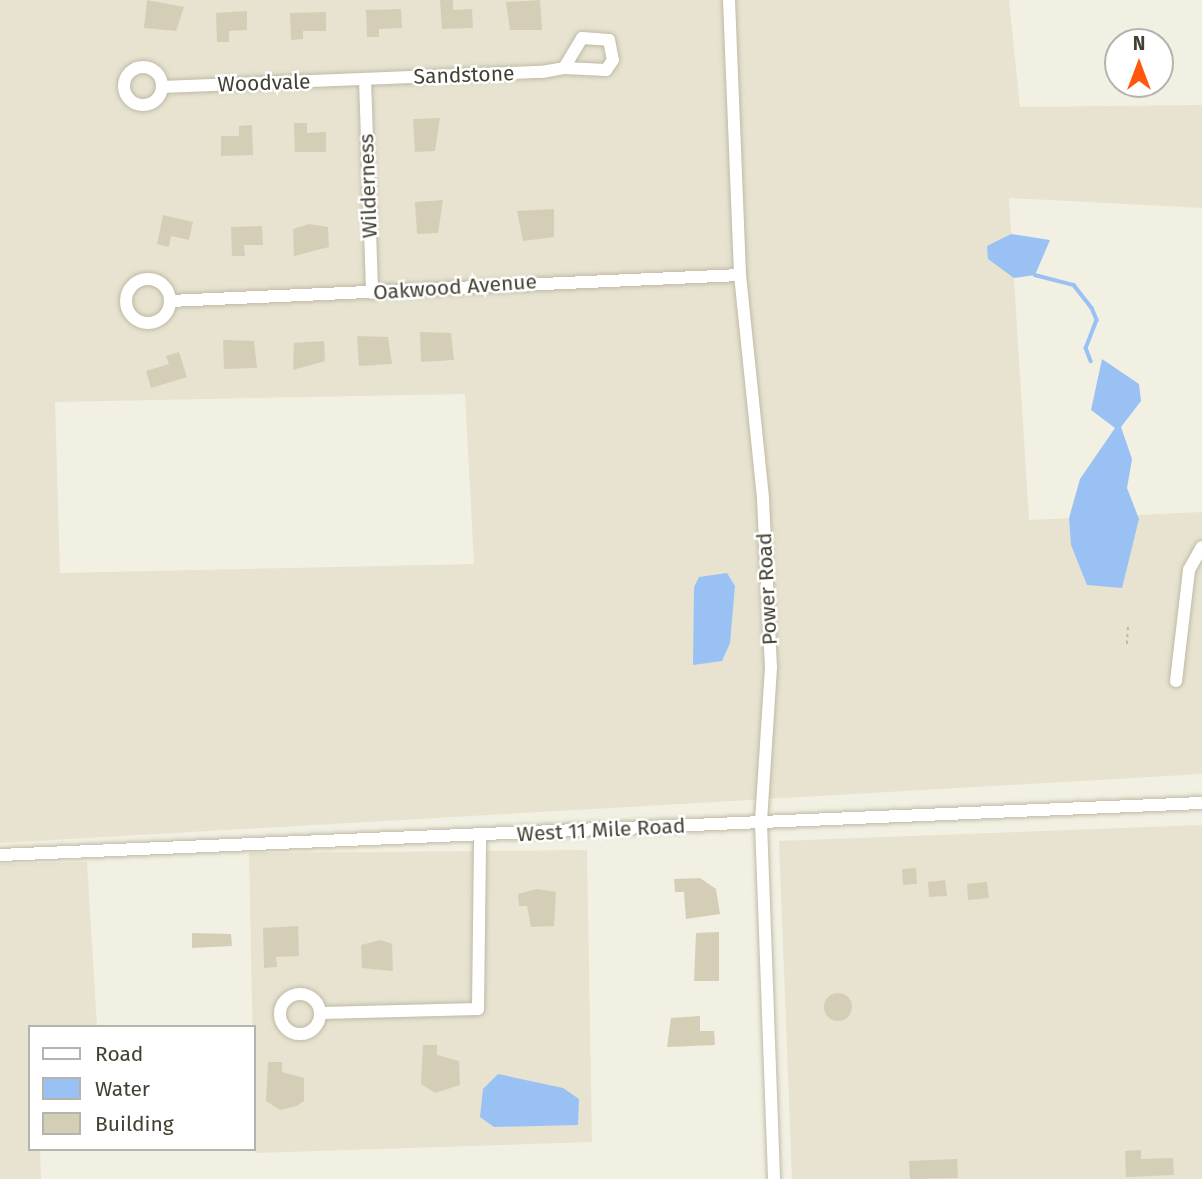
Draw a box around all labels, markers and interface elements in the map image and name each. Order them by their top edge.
north arrow [1104,28,1174,98]
text: N [1133,32,1145,55]
street label: Sandstone [413,61,515,89]
street label: Woodvale [217,69,311,97]
street label: Wilderness [354,133,382,239]
street label: Oakwood Avenue [372,269,538,305]
street label: Power Road [751,532,783,646]
street label: West 11 Mile Road [516,813,686,847]
legend [28,1025,256,1151]
text: Road [95,1041,143,1067]
text: Water [95,1076,150,1102]
text: Building [95,1111,174,1137]

